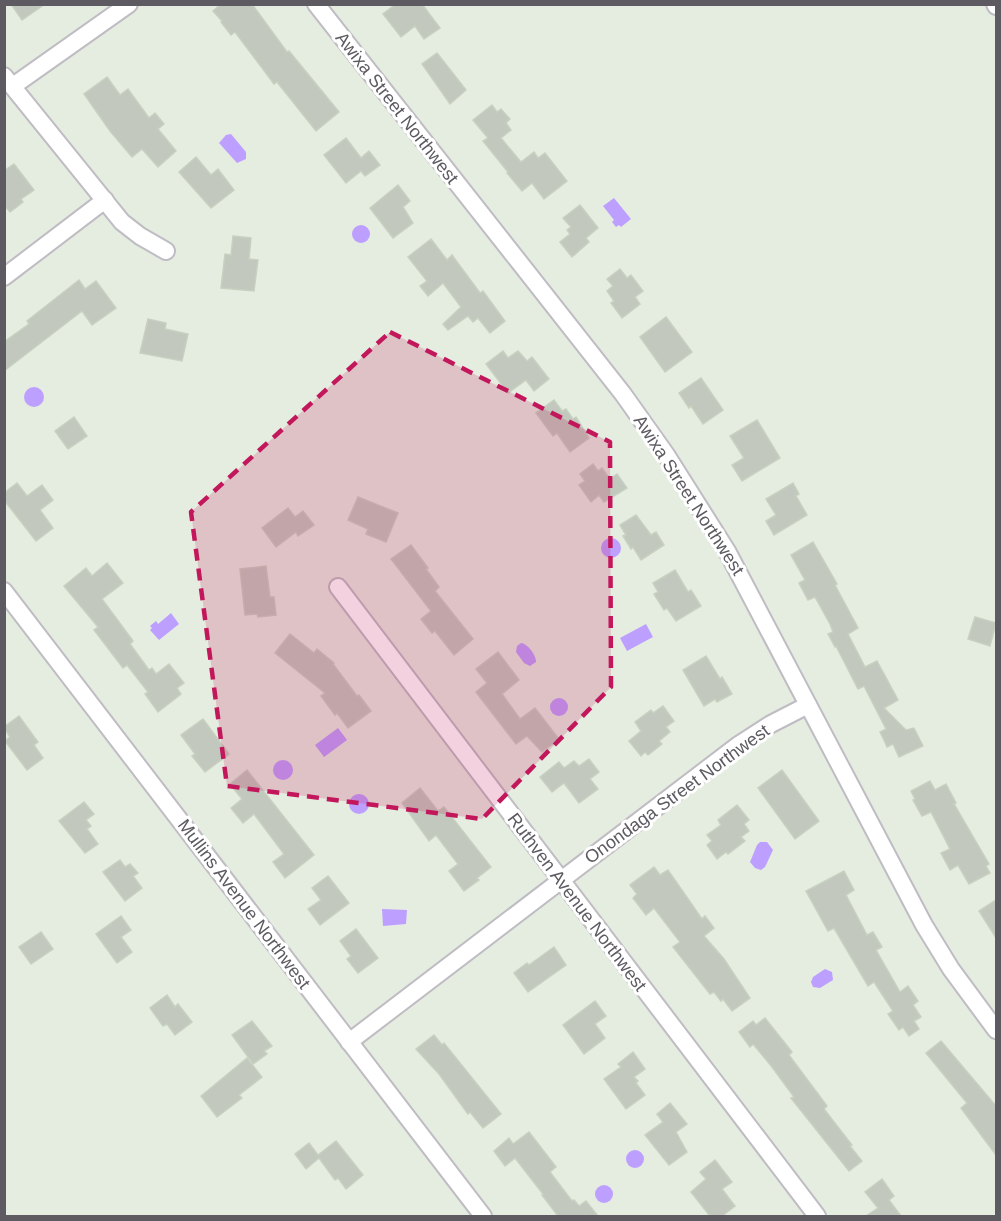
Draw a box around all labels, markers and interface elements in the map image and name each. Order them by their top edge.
street label: Awixa Street Northwest [332,28,462,188]
street label: Awixa Street Northwest [630,411,748,579]
street label: Onondaga Street Northwest [581,720,773,868]
street label: Ruthven Avenue Northwest [503,809,651,995]
street label: Mullins Avenue Northwest [174,815,314,993]

